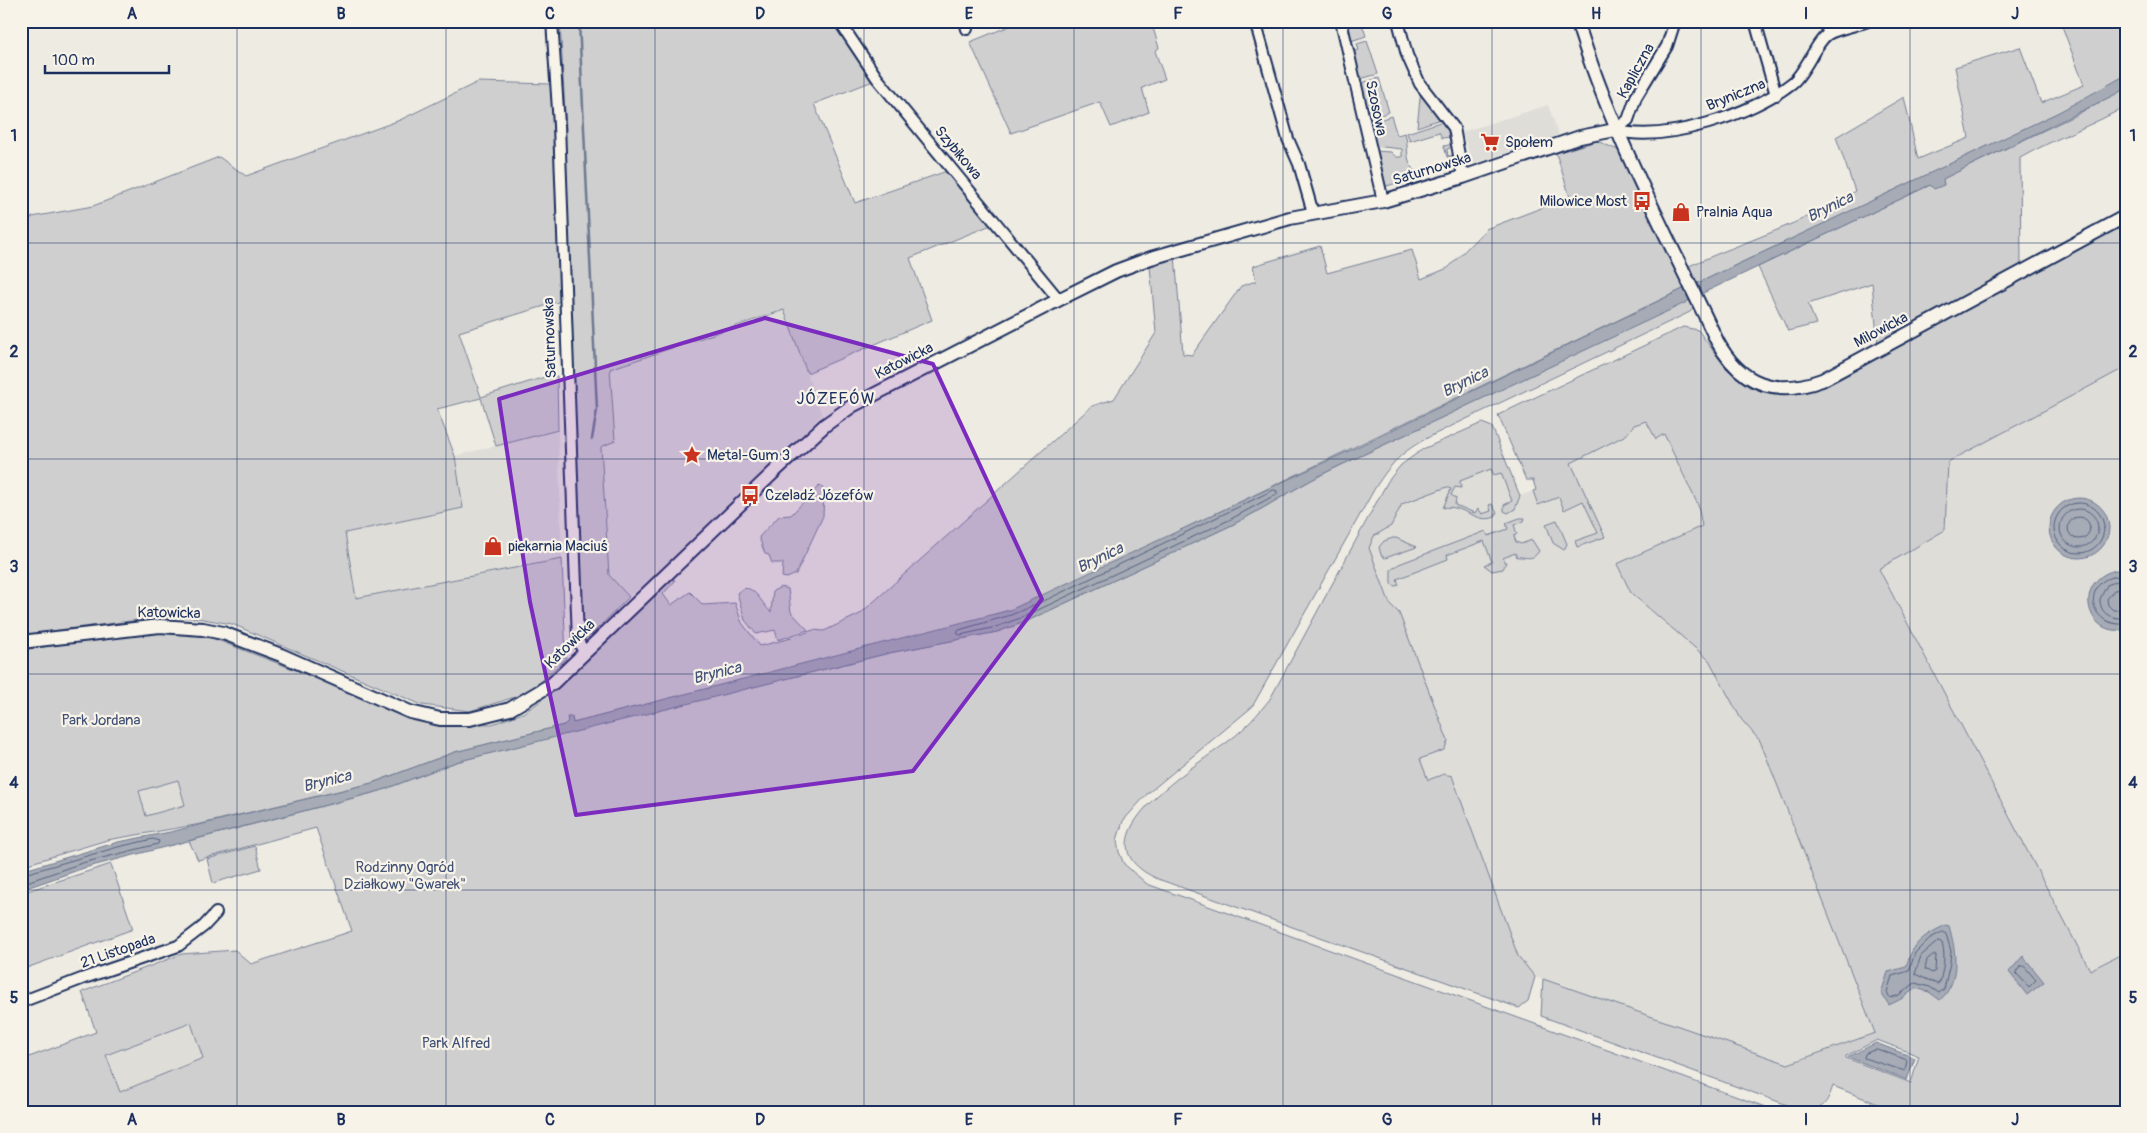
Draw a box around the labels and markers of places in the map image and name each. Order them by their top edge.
supermarket icon: Społem [1479,131,1501,153]
place label: Społem [1505,133,1553,152]
bus stop icon: Milowice Most [1631,190,1653,212]
place label: Milowice Most [1539,192,1628,211]
shop icon: Pralnia Aqua [1670,201,1692,223]
place label: Pralnia Aqua [1696,203,1773,222]
place icon: Metal-Gum 3 [681,444,703,466]
place label: Metal-Gum 3 [707,446,790,465]
bus stop icon: Czeladź Józefów [739,484,761,506]
place label: Czeladź Józefów [765,486,873,505]
shop icon: piekarnia Maciuś [482,535,504,557]
place label: piekarnia Maciuś [508,537,608,556]

